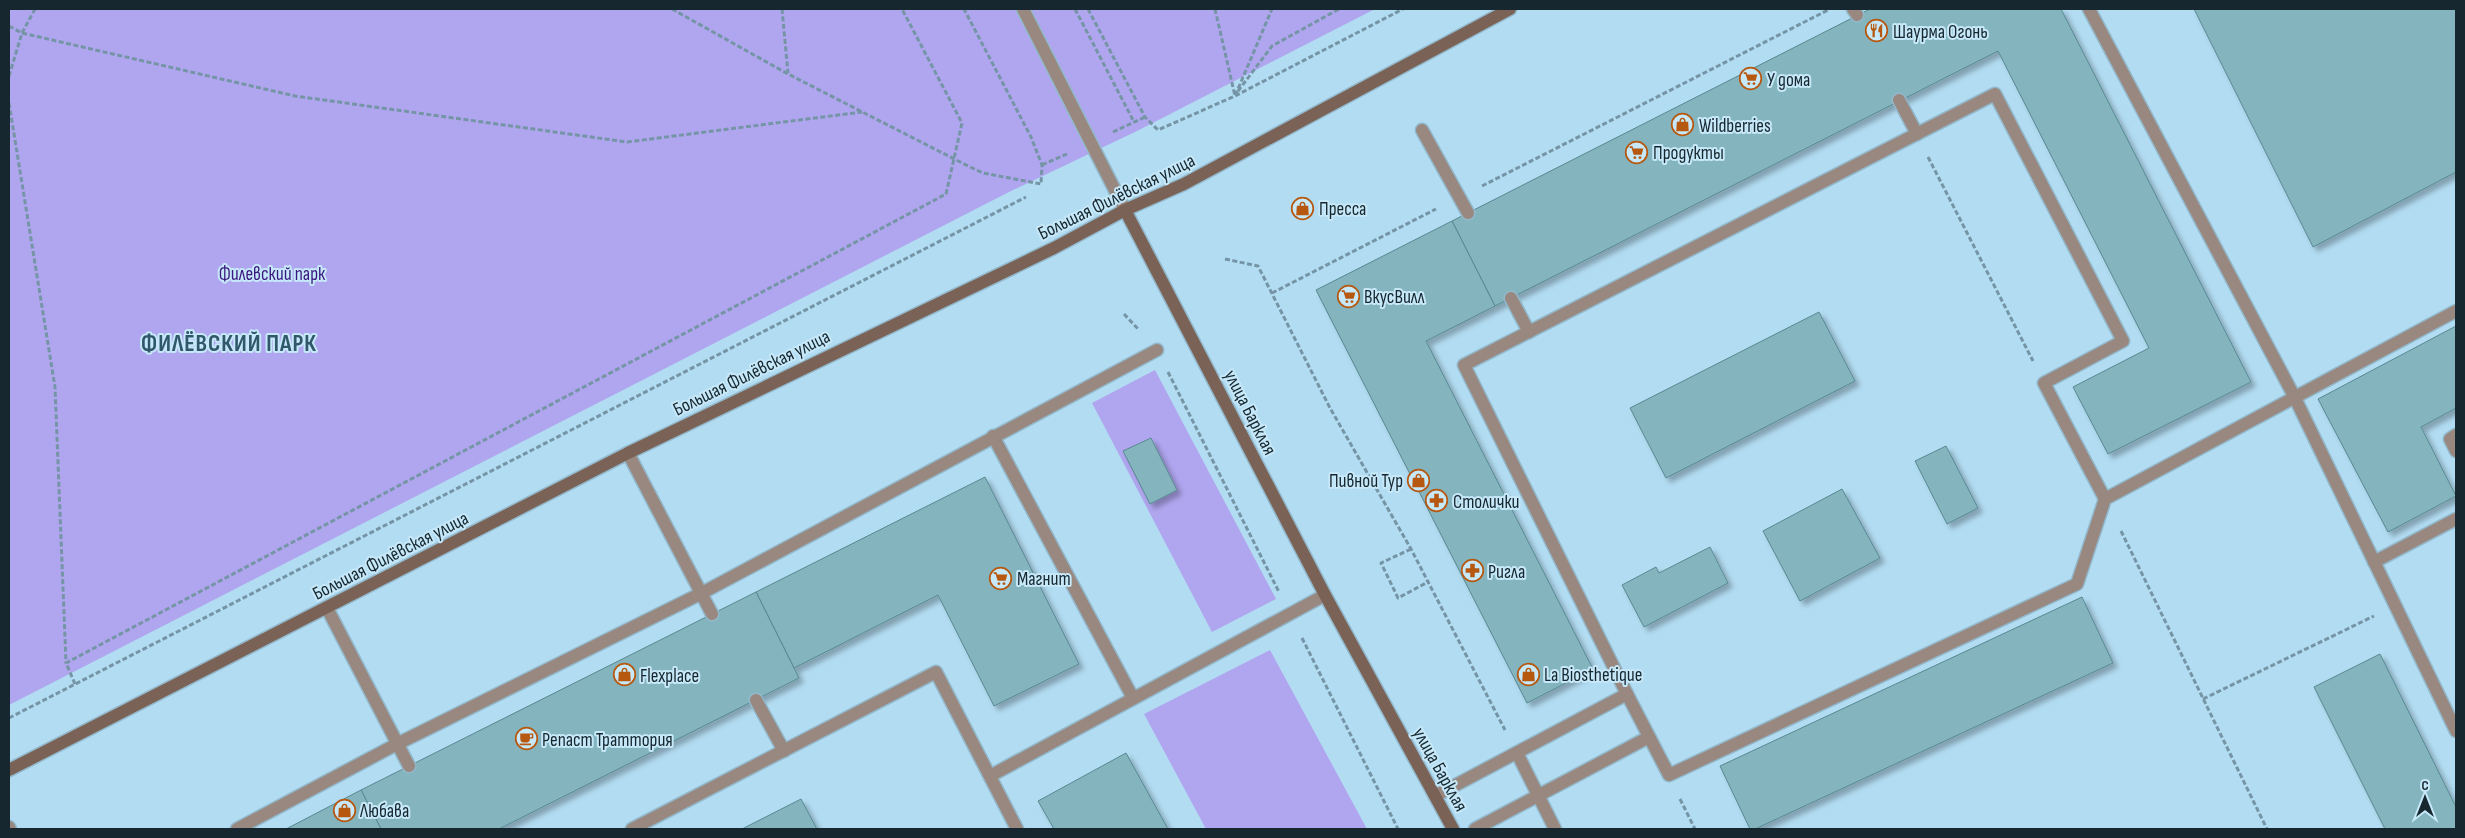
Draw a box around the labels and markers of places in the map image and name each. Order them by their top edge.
restaurant icon: Шаурма Огонь [1865,19,1889,43]
place label: Шаурма Огонь [1893,21,1988,44]
supermarket icon: У дома [1739,67,1763,91]
place label: У дома [1767,69,1810,92]
shop icon: Wildberries [1671,113,1695,137]
place label: Wildberries [1699,115,1771,138]
supermarket icon: Продукты [1625,140,1649,164]
place label: Продукты [1653,142,1724,165]
shop icon: Пресса [1291,196,1315,220]
place label: Пресса [1319,198,1366,221]
supermarket icon: ВкусВилл [1336,284,1360,308]
place label: ВкусВилл [1364,286,1425,309]
shop icon: Пивной Тур [1407,468,1431,492]
place label: Пивной Тур [1329,470,1403,493]
pharmacy icon: Столички [1425,489,1449,513]
place label: Столички [1453,491,1520,514]
pharmacy icon: Ригла [1460,559,1484,583]
place label: Ригла [1488,561,1525,584]
supermarket icon: Магнит [989,566,1013,590]
place label: Магнит [1017,568,1071,591]
shop icon: La Biosthetique [1516,662,1540,686]
shop icon: Flexplace [612,663,636,687]
place label: La Biosthetique [1544,664,1642,687]
place label: Flexplace [640,665,699,688]
cafe icon: Репаст Траттория [514,727,538,751]
place label: Репаст Траттория [542,729,673,752]
shop icon: Любава [332,798,356,822]
place label: Любава [359,800,409,823]

